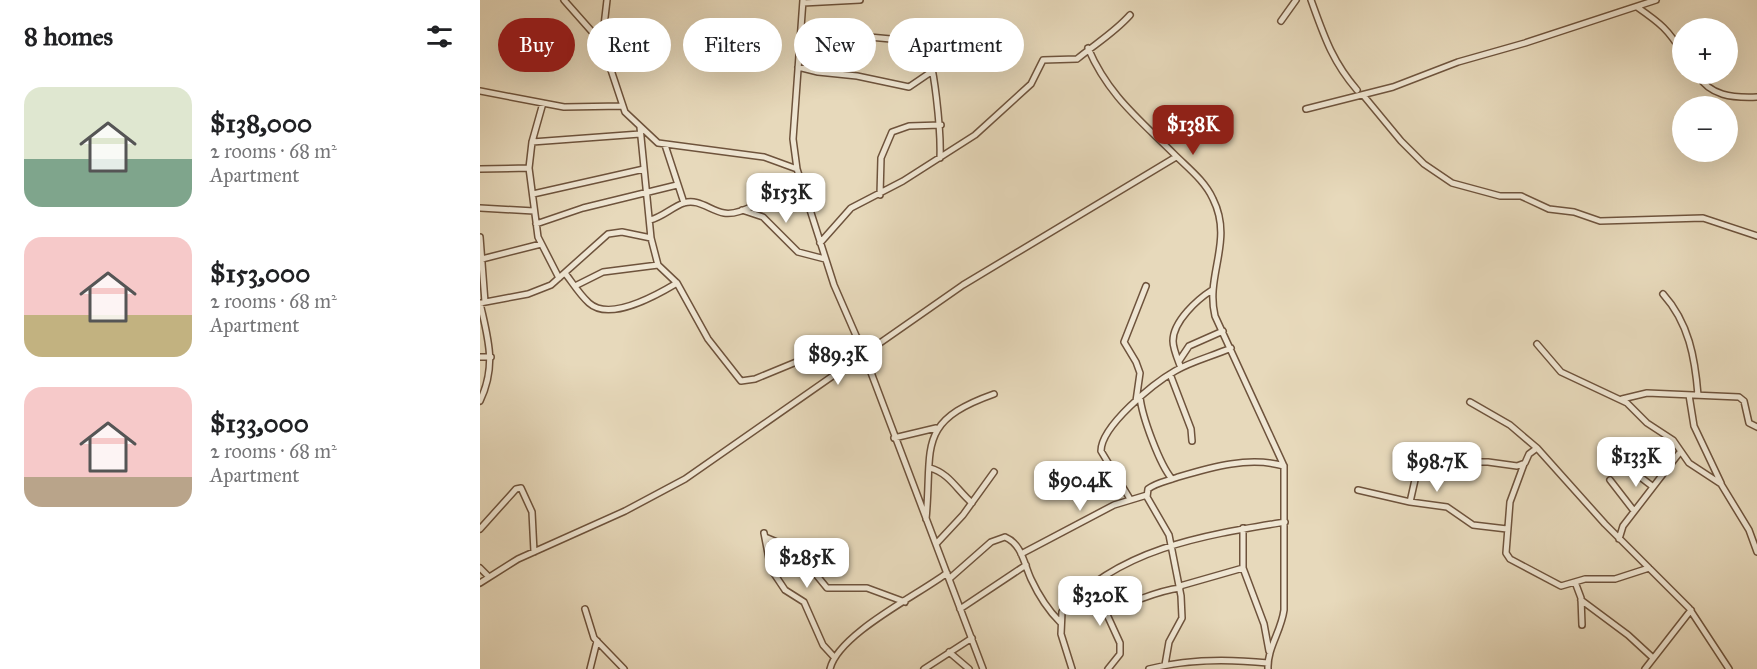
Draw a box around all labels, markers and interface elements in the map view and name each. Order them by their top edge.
chip: Buy [498,18,575,72]
chip: Rent [587,18,671,72]
chip: Filters [683,18,782,72]
chip: New [794,18,876,72]
chip: Apartment [888,18,1024,72]
map controls [1672,18,1738,162]
button: + [1672,18,1738,84]
text: 8 homes [24,20,113,52]
icon: filters [423,20,456,53]
button: − [1672,96,1738,162]
pin: $138K [1151,105,1235,156]
text: $138,000 [210,107,312,139]
icon: home [72,111,144,183]
text: $138K [1167,112,1219,136]
text: 2 rooms · 68 m² [210,139,337,163]
text: Apartment [210,163,299,187]
pin: $153K [744,173,828,224]
text: $153K [760,180,812,204]
text: $153,000 [210,257,310,289]
icon: home [72,261,144,333]
text: 2 rooms · 68 m² [210,289,337,313]
text: Apartment [210,313,299,337]
pin: $89.3K [789,335,887,386]
text: $89.3K [808,342,868,366]
text: $133,000 [210,407,309,439]
icon: home [72,411,144,483]
pin: $133K [1594,437,1678,488]
text: 2 rooms · 68 m² [210,439,337,463]
pin: $98.7K [1388,442,1486,493]
text: $133K [1611,444,1661,468]
text: $98.7K [1406,449,1468,473]
pin: $90.4K [1031,461,1129,512]
text: Apartment [210,463,299,487]
text: $90.4K [1048,468,1112,492]
pin: $285K [765,538,849,589]
text: $285K [779,545,835,569]
pin: $320K [1058,576,1142,627]
text: $320K [1072,583,1128,607]

